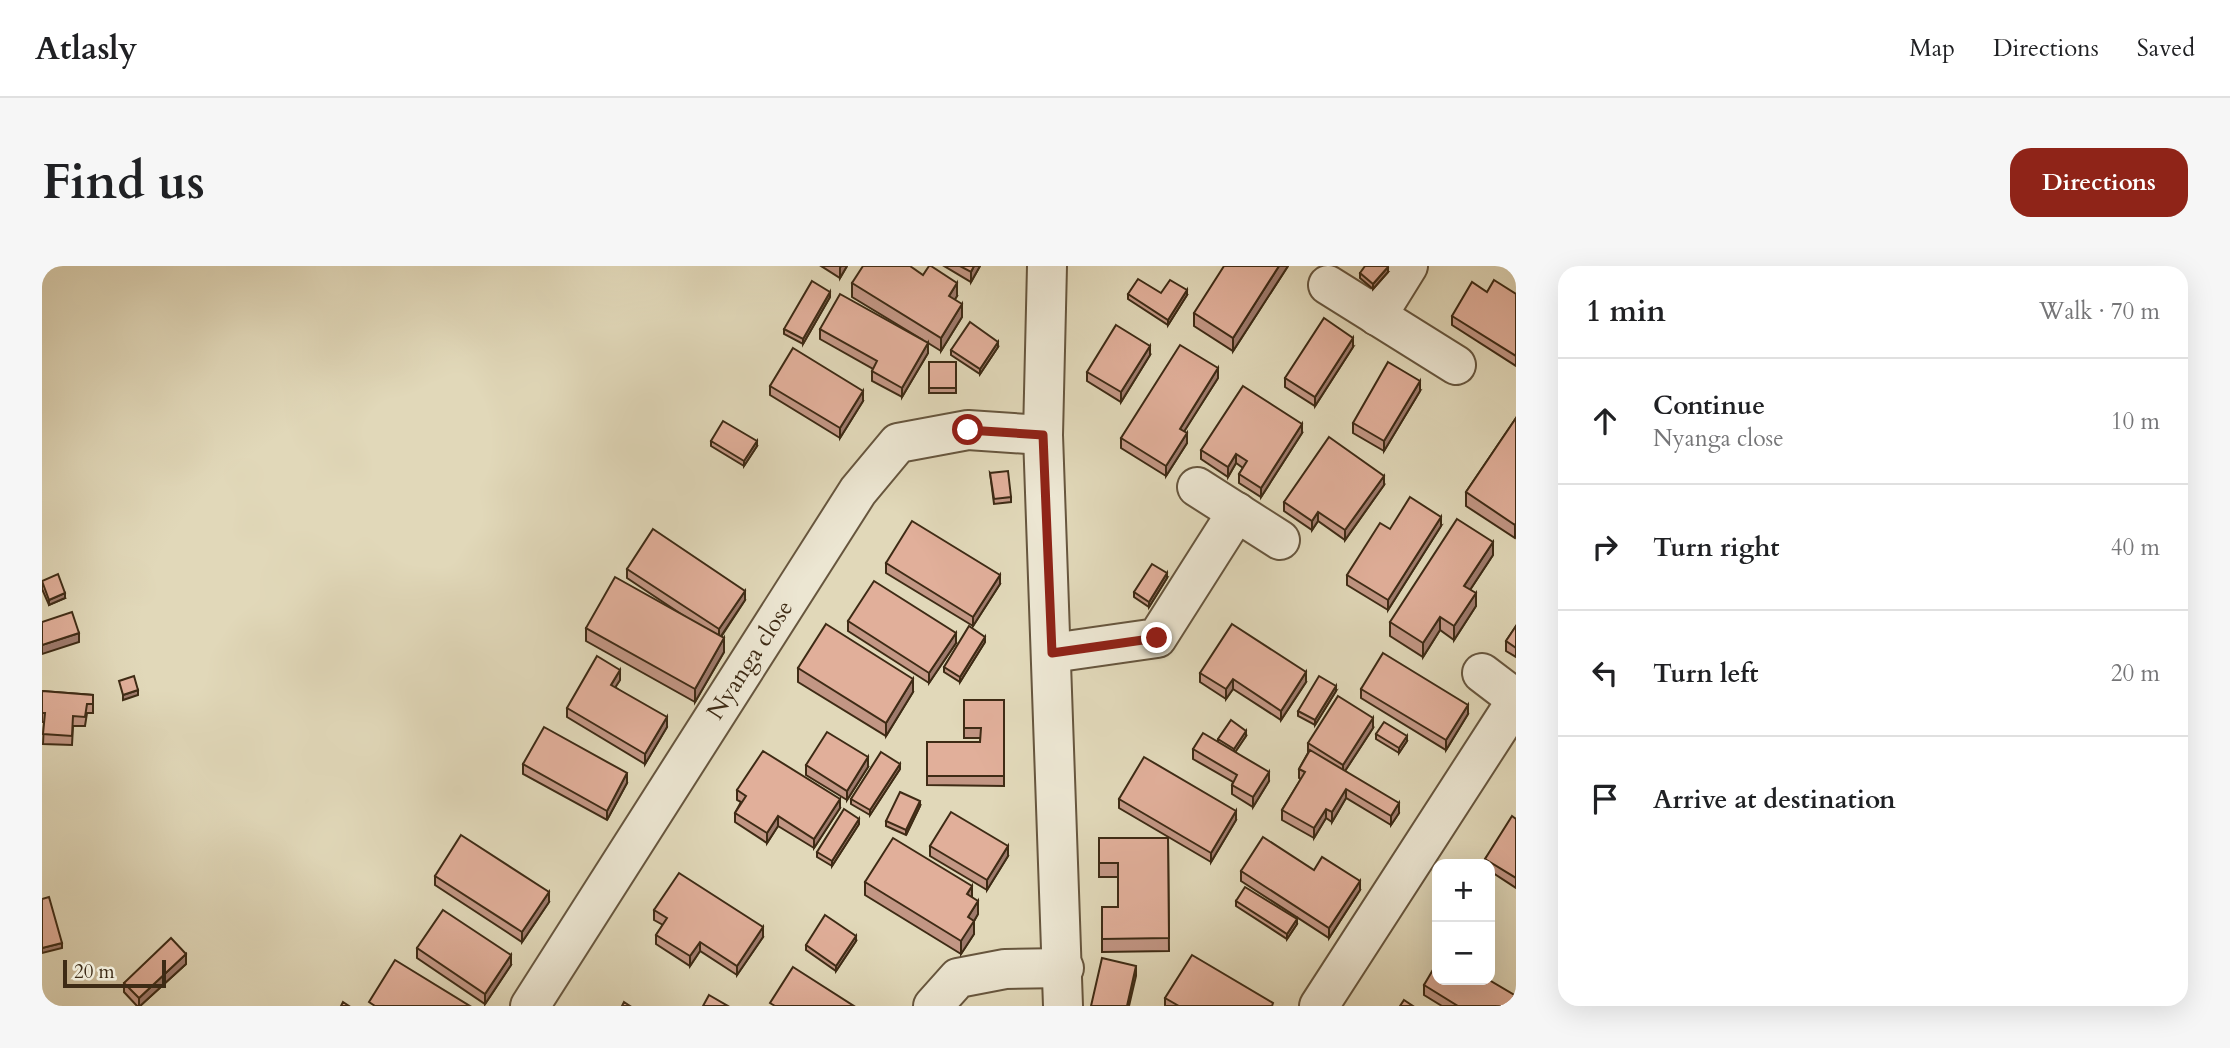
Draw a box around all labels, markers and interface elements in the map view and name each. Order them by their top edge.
text: Atlasly [35,26,137,71]
text: Map [1909,32,1955,65]
text: Directions [1993,32,2099,65]
text: Saved [2137,32,2195,65]
button: Directions [2010,148,2188,217]
text: Find us [42,149,205,216]
text: 1 min [1586,291,1666,332]
text: Walk · 70 m [2039,296,2160,327]
text: Continue [1653,388,1765,423]
icon: ahead [1586,402,1624,440]
text: 10 m [2111,406,2160,437]
route start [952,414,983,445]
text: Nyanga close [1653,423,1784,454]
icon: right [1586,528,1624,566]
text: Turn right [1653,530,1780,565]
text: 40 m [2111,532,2160,563]
street label: Nyanga close [699,594,801,726]
route end [1141,622,1172,653]
icon: left [1586,654,1624,692]
text: Turn left [1653,656,1758,691]
text: 20 m [2111,658,2160,689]
icon: arrive [1586,780,1624,818]
text: Arrive at destination [1653,782,1896,817]
map controls [1432,859,1495,985]
button: + [1432,859,1495,922]
button: − [1432,922,1495,985]
scale bar [63,957,166,989]
text: 20 m [74,959,115,985]

